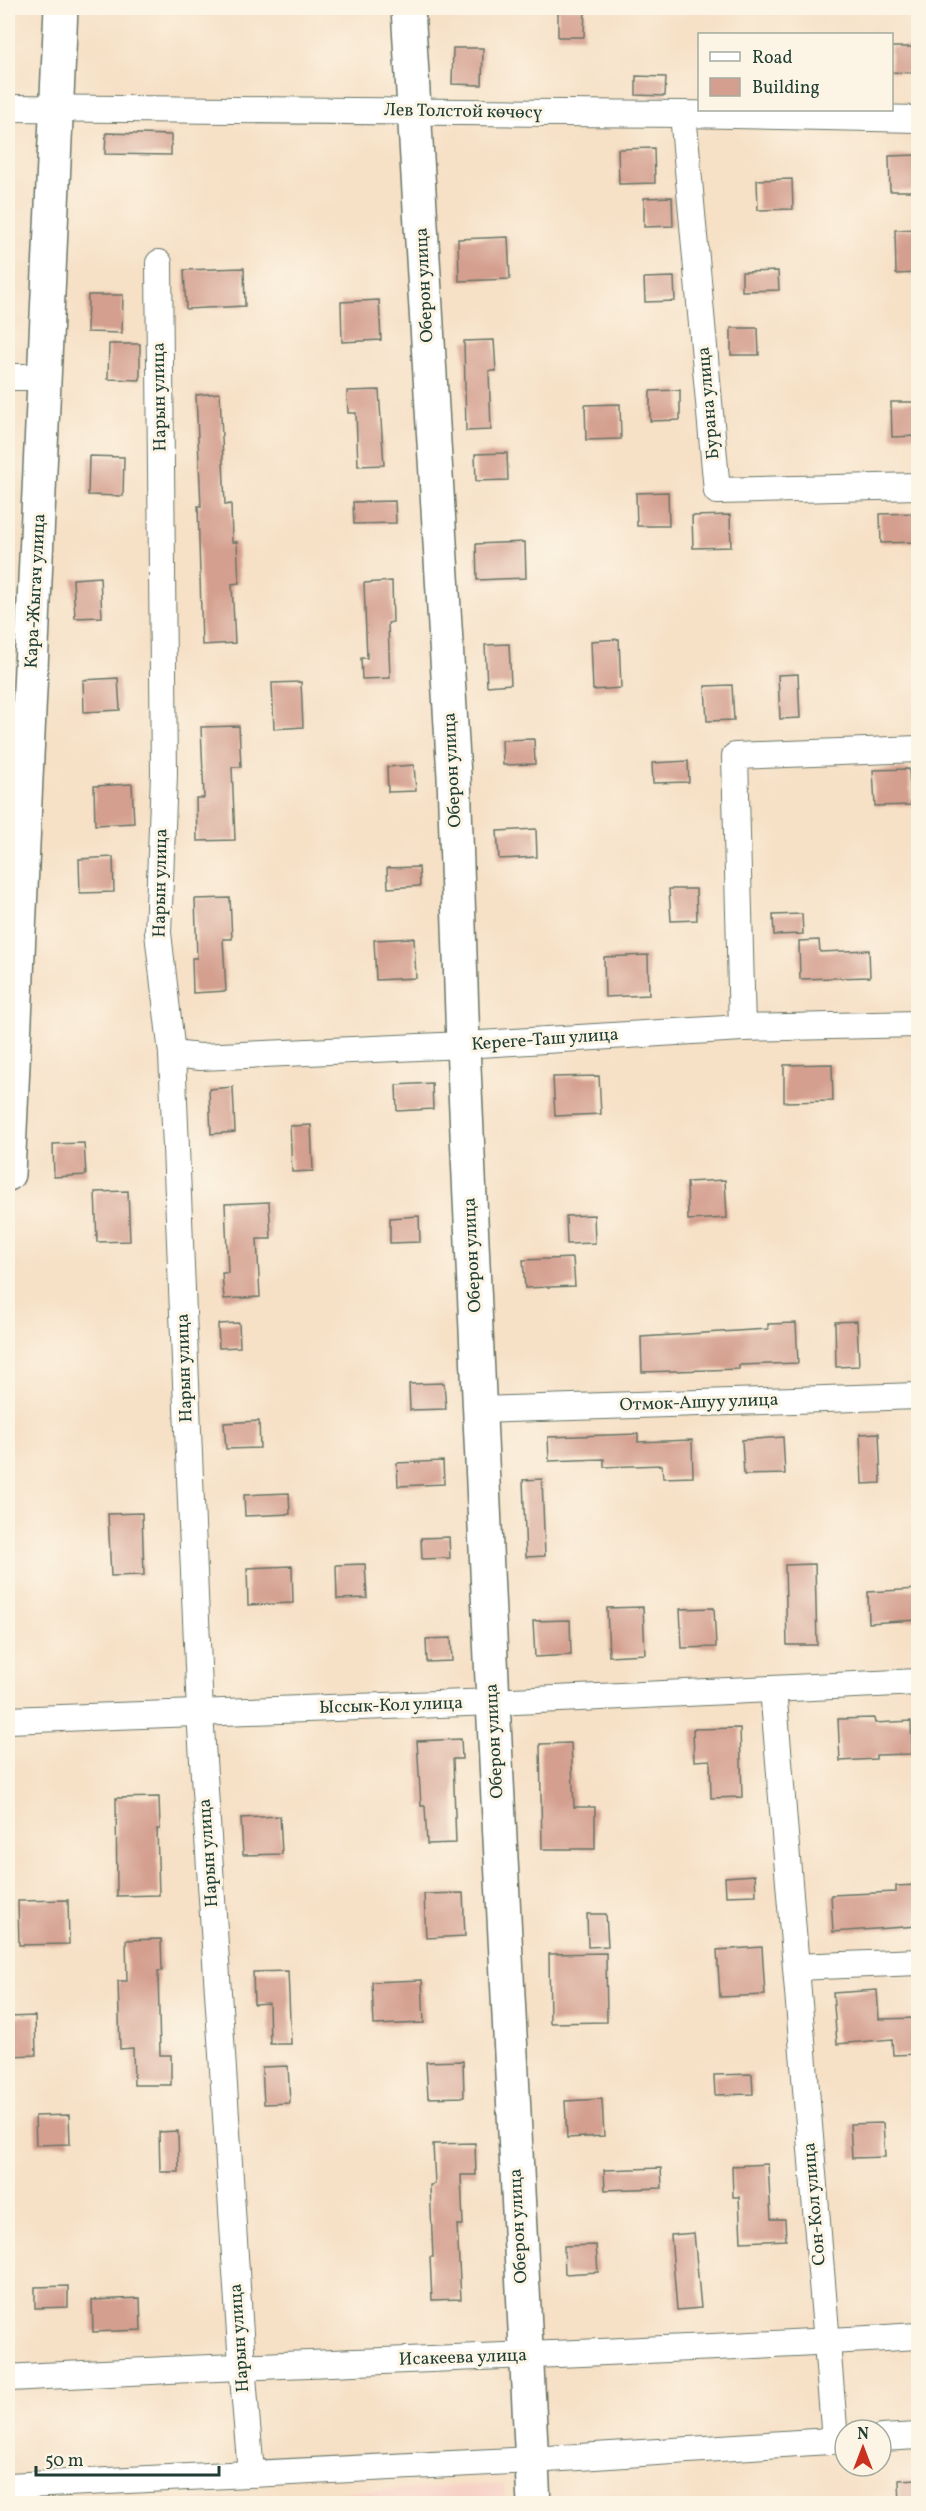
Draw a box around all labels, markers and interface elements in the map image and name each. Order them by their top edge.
legend [698,33,893,111]
text: Road [752,46,793,71]
text: Building [752,76,820,101]
street label: Лев Толстой көчөсү [384,98,543,126]
street label: Оберон улица [410,227,440,343]
street label: Нарын улица [147,342,173,452]
street label: Бурана улица [692,345,726,460]
street label: Кара-Жыгач улица [19,513,53,669]
street label: Оберон улица [438,712,468,828]
street label: Нарын улица [148,828,174,938]
street label: Кереге-Таш улица [470,1022,620,1058]
street label: Оберон улица [458,1197,488,1313]
street label: Нарын улица [171,1313,199,1423]
street label: Отмок-Ашуу улица [619,1388,779,1418]
street label: Оберон улица [480,1683,510,1799]
street label: Ыссык-Кол улица [319,1691,463,1721]
street label: Нарын улица [193,1798,225,1908]
street label: Сон-Кол улица [797,2141,833,2267]
street label: Оберон улица [504,2168,534,2284]
street label: Нарын улица [224,2283,256,2393]
street label: Исакеева улица [398,2343,528,2373]
north arrow [833,2418,893,2478]
text: N [857,2424,869,2446]
scale bar [36,2439,219,2477]
text: 50 m [45,2449,84,2474]

